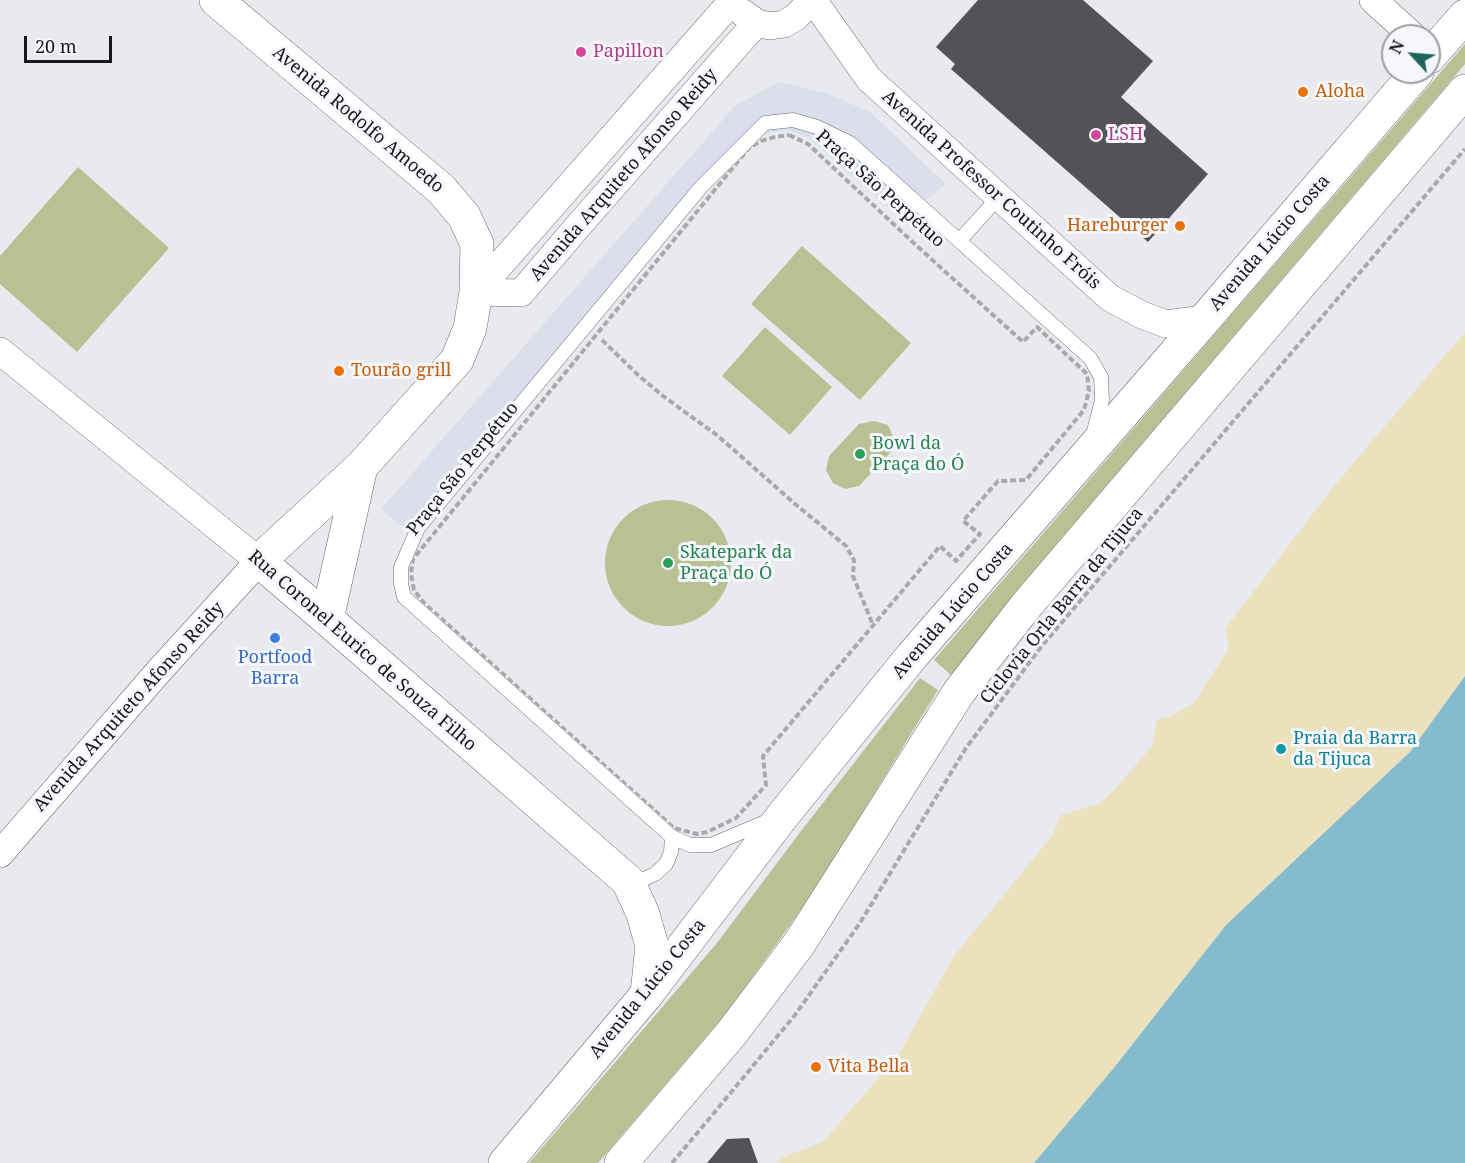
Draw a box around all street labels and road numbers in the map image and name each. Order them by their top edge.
street label: Avenida Rodolfo Amoedo [268,42,448,198]
street label: Avenida Arquiteto Afonso Reidy [526,64,722,286]
street label: Avenida Professor Coutinho Fróis [877,86,1105,294]
street label: Praça São Perpétuo [811,126,949,252]
street label: Avenida Lúcio Costa [1205,171,1335,315]
street label: Praça São Perpétuo [402,398,524,540]
street label: Ciclovia Orla Barra da Tijuca [976,503,1148,709]
street label: Avenida Lúcio Costa [888,539,1018,683]
street label: Rua Coronel Eurico de Souza Filho [243,546,481,756]
street label: Avenida Arquiteto Afonso Reidy [29,598,229,816]
street label: Avenida Lúcio Costa [585,915,711,1063]

